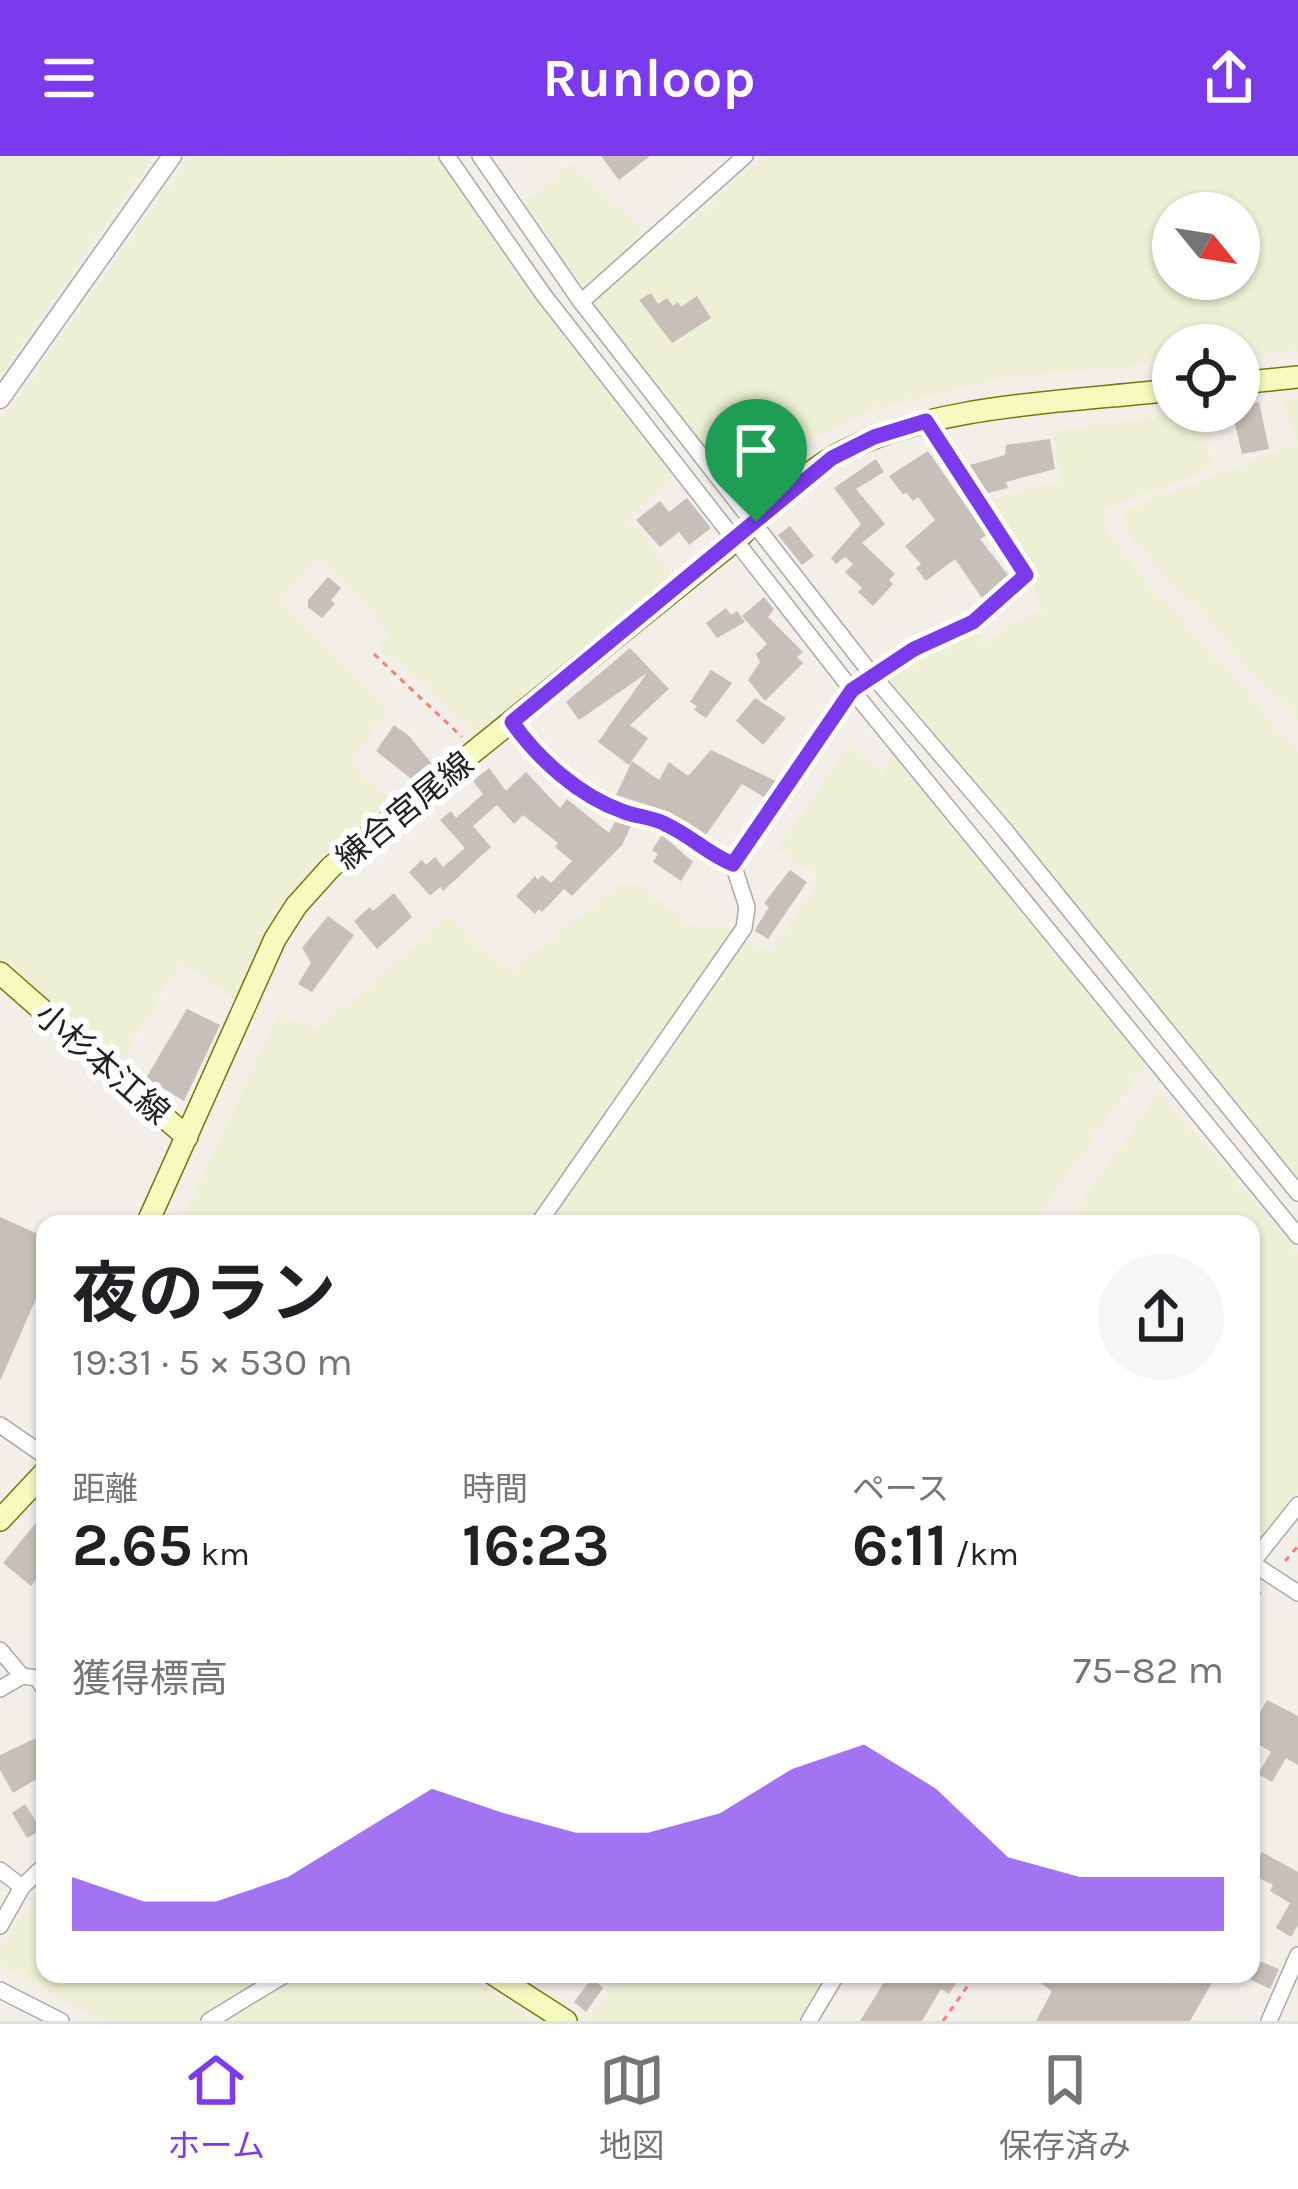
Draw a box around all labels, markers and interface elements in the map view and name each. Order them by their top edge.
icon: menu [36,45,102,111]
icon: share [1196,45,1262,111]
text: Runloop [543,46,755,110]
north arrow [1152,192,1260,300]
map controls [1152,192,1260,432]
button: locate [1152,324,1260,432]
pin [705,399,807,522]
icon: arrive [723,417,789,483]
street label: 練合宮尾線 [329,744,481,877]
street label: 小杉本江線 [28,995,177,1132]
button: share [1098,1254,1224,1380]
text: 夜のラン [72,1255,336,1333]
text: 19:31 · 5 × 530 m [72,1339,353,1385]
text: 距離 [72,1470,138,1508]
text: 時間 [462,1470,528,1508]
text: ペース [852,1470,949,1508]
text: 2.65 [72,1510,193,1580]
text: 16:23 [462,1510,610,1580]
text: 6:11 [852,1510,947,1580]
text: km [193,1535,250,1573]
text: /km [947,1535,1019,1573]
text: 75–82 m [1073,1647,1224,1693]
text: 獲得標高 [72,1656,228,1702]
tab: ホーム [167,2047,265,2167]
tab: 地図 [599,2047,665,2167]
tab: 保存済み [999,2047,1131,2167]

